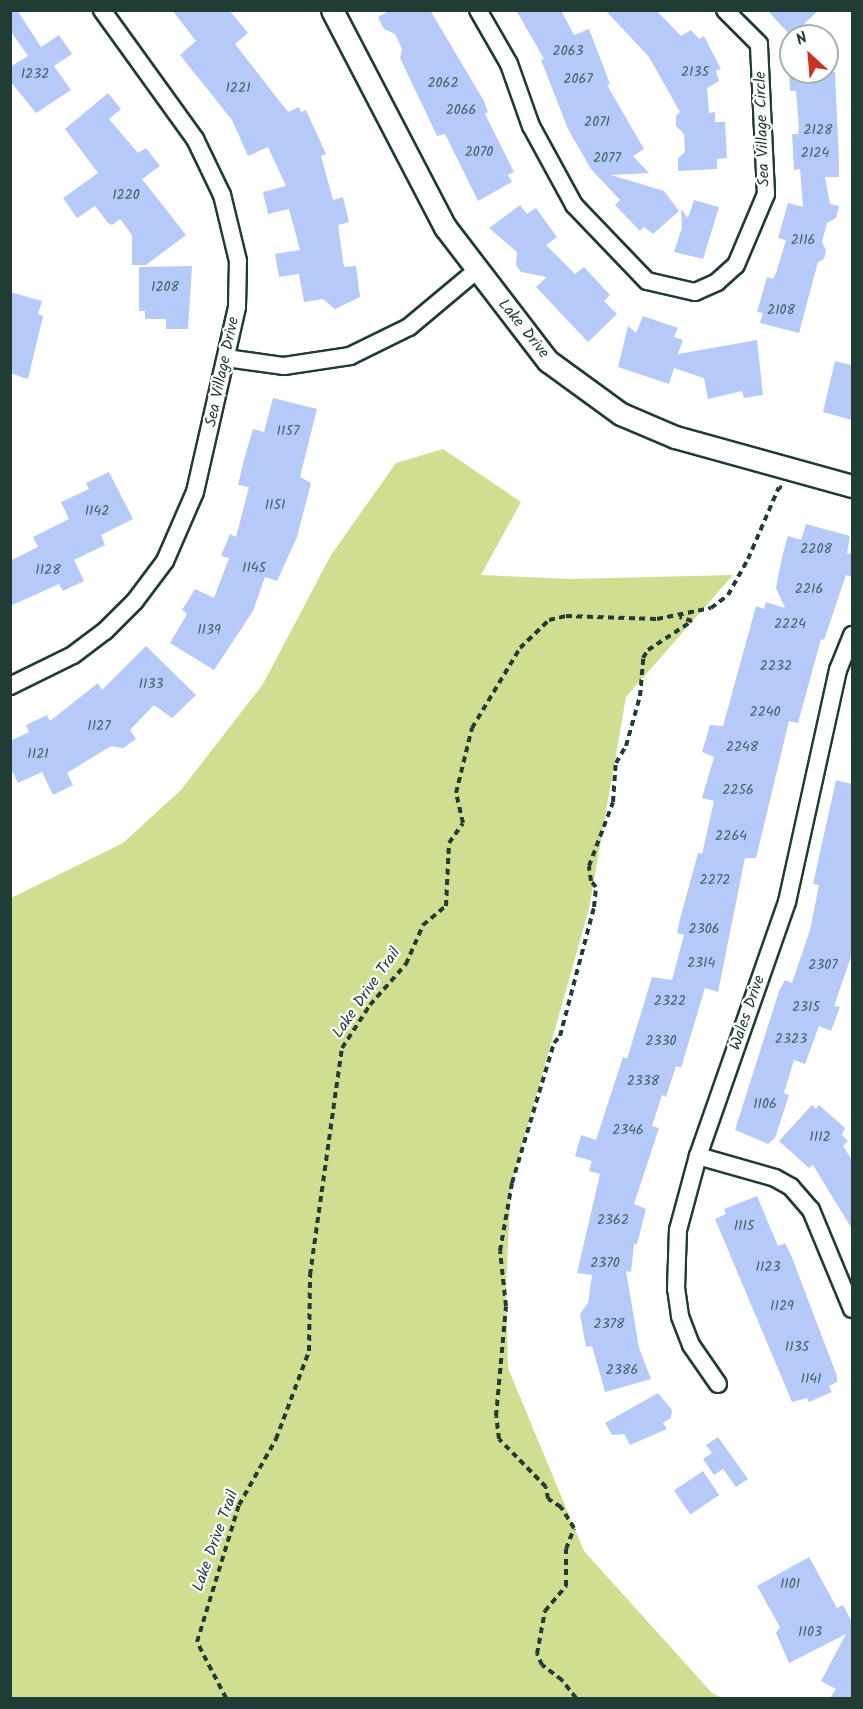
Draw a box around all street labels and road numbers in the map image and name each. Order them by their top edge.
street label: Sea Village Circle [751,71,775,187]
street label: Lake Drive [493,295,553,363]
street label: Sea Village Drive [202,315,244,429]
street label: Lake Drive Trail [329,944,405,1042]
street label: Wales Drive [726,973,770,1053]
street label: Lake Drive Trail [189,1488,243,1594]

